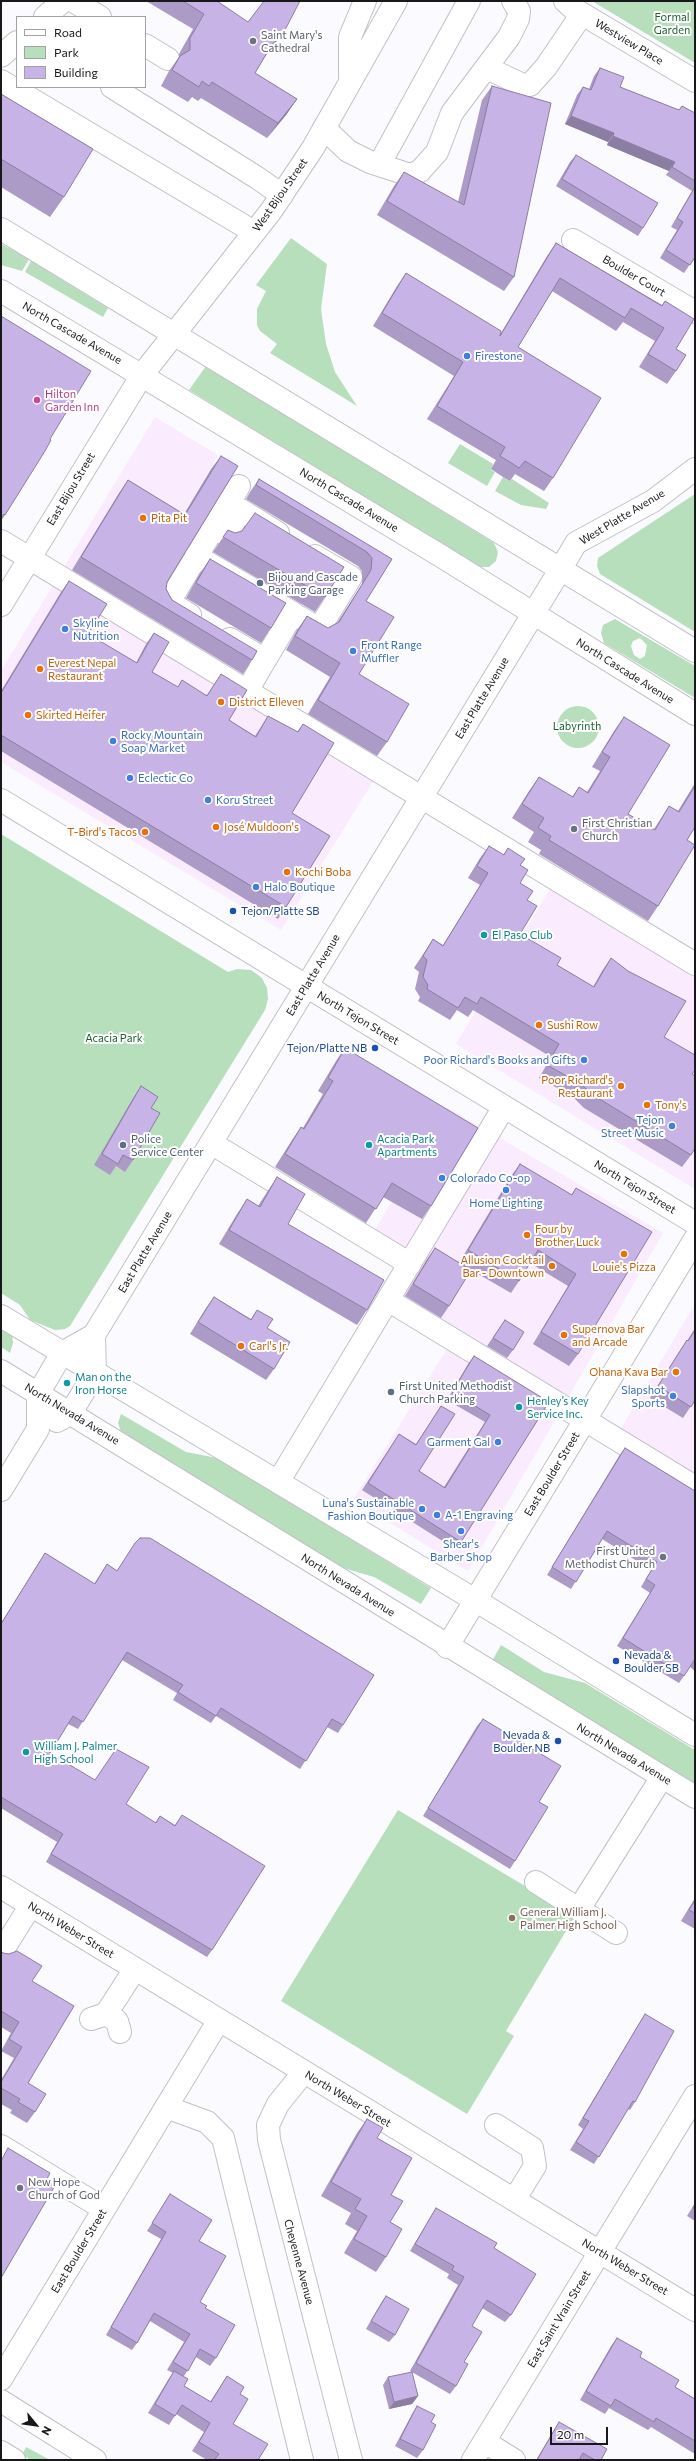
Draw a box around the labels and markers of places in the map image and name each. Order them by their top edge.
place label: Saint Mary's Cathedral [261,28,322,54]
marker: Saint Mary's Cathedral [248,36,258,46]
place label: Firestone [475,349,522,363]
marker: Firestone [462,351,472,361]
place label: Hilton Garden Inn [45,387,99,413]
marker: Hilton Garden Inn [32,395,42,405]
place label: Pita Pit [151,511,187,525]
marker: Pita Pit [138,513,148,523]
place label: Bijou and Cascade Parking Garage [268,570,358,596]
marker: Bijou and Cascade Parking Garage [255,578,265,588]
place label: Skyline Nutrition [73,616,119,642]
marker: Skyline Nutrition [60,624,70,634]
place label: Front Range Muffler [361,638,422,664]
marker: Front Range Muffler [348,646,358,656]
place label: Everest Nepal Restaurant [48,656,116,682]
marker: Everest Nepal Restaurant [35,664,45,674]
place label: District Elleven [229,695,304,709]
marker: District Elleven [216,697,226,707]
place label: Skirted Heifer [36,708,105,722]
marker: Skirted Heifer [23,710,33,720]
place label: Rocky Mountain Soap Market [121,728,203,754]
marker: Rocky Mountain Soap Market [108,736,118,746]
place label: Eclectic Co [138,771,193,785]
marker: Eclectic Co [125,773,135,783]
place label: Koru Street [216,793,273,807]
marker: Koru Street [203,795,213,805]
place label: First Christian Church [582,816,652,842]
place label: José Muldoon's [224,820,299,834]
marker: José Muldoon's [211,822,221,832]
marker: First Christian Church [569,824,579,834]
place label: T-Bird's Tacos [67,825,137,839]
marker: T-Bird's Tacos [140,827,150,837]
place label: Kochi Boba [295,865,351,879]
marker: Kochi Boba [282,867,292,877]
place label: Halo Boutique [264,880,335,894]
marker: Halo Boutique [251,882,261,892]
place label: Tejon/Platte SB [241,904,319,918]
marker: Tejon/Platte SB [228,906,238,916]
place label: El Paso Club [492,928,553,942]
marker: El Paso Club [479,930,489,940]
place label: Sushi Row [547,1018,598,1032]
marker: Sushi Row [534,1020,544,1030]
place label: Tejon/Platte NB [287,1041,367,1055]
marker: Tejon/Platte NB [370,1043,380,1053]
place label: Poor Richard's Books and Gifts [423,1053,576,1067]
marker: Poor Richard's Books and Gifts [579,1055,589,1065]
place label: Poor Richard's Restaurant [541,1073,613,1099]
marker: Poor Richard's Restaurant [616,1081,626,1091]
place label: Tony's [655,1098,687,1112]
marker: Tony's [642,1100,652,1110]
place label: Tejon Street Music [601,1113,664,1139]
marker: Tejon Street Music [667,1121,677,1131]
place label: Police Service Center [131,1132,204,1158]
place label: Acacia Park Apartments [377,1132,437,1158]
marker: Police Service Center [118,1140,128,1150]
marker: Acacia Park Apartments [364,1140,374,1150]
place label: Colorado Co-op [450,1171,530,1185]
marker: Colorado Co-op [437,1173,447,1183]
marker: Home Lighting [501,1185,511,1195]
place label: Home Lighting [469,1196,543,1210]
place label: Four by Brother Luck [535,1222,600,1248]
marker: Four by Brother Luck [522,1230,532,1240]
marker: Louie's Pizza [619,1249,629,1259]
place label: Allusion Cocktail Bar - Downtown [460,1253,544,1279]
place label: Louie's Pizza [592,1260,656,1274]
marker: Allusion Cocktail Bar - Downtown [547,1261,557,1271]
place label: Supernova Bar and Arcade [572,1322,645,1348]
marker: Supernova Bar and Arcade [559,1330,569,1340]
place label: Carl's Jr. [249,1339,288,1353]
marker: Carl's Jr. [236,1341,246,1351]
place label: Ohana Kava Bar [589,1365,668,1379]
marker: Ohana Kava Bar [671,1367,681,1377]
place label: Man on the Iron Horse [75,1370,131,1396]
marker: Man on the Iron Horse [62,1378,72,1388]
place label: First United Methodist Church Parking [399,1379,512,1405]
place label: Slapshot Sports [621,1383,665,1409]
marker: First United Methodist Church Parking [386,1387,396,1397]
marker: Slapshot Sports [668,1391,678,1401]
place label: Henley’s Key Service Inc. [527,1394,589,1420]
marker: Henley’s Key Service Inc. [514,1402,524,1412]
place label: Garment Gal [427,1435,490,1449]
marker: Garment Gal [493,1437,503,1447]
place label: Luna's Sustainable Fashion Boutique [322,1496,414,1522]
marker: Luna's Sustainable Fashion Boutique [417,1504,427,1514]
place label: A-1 Engraving [445,1508,513,1522]
marker: A-1 Engraving [432,1510,442,1520]
marker: Shear's Barber Shop [456,1526,466,1536]
place label: Shear's Barber Shop [430,1537,492,1563]
place label: First United Methodist Church [565,1544,655,1570]
marker: First United Methodist Church [658,1552,668,1562]
place label: Nevada & Boulder SB [624,1648,679,1674]
marker: Nevada & Boulder SB [611,1656,621,1666]
place label: Nevada & Boulder NB [493,1728,550,1754]
marker: Nevada & Boulder NB [553,1736,563,1746]
place label: William J. Palmer High School [34,1739,117,1765]
marker: William J. Palmer High School [21,1747,31,1757]
place label: General William J. Palmer High School [520,1905,617,1931]
marker: General William J. Palmer High School [507,1913,517,1923]
place label: New Hope Church of God [28,2175,100,2201]
marker: New Hope Church of God [15,2183,25,2193]

